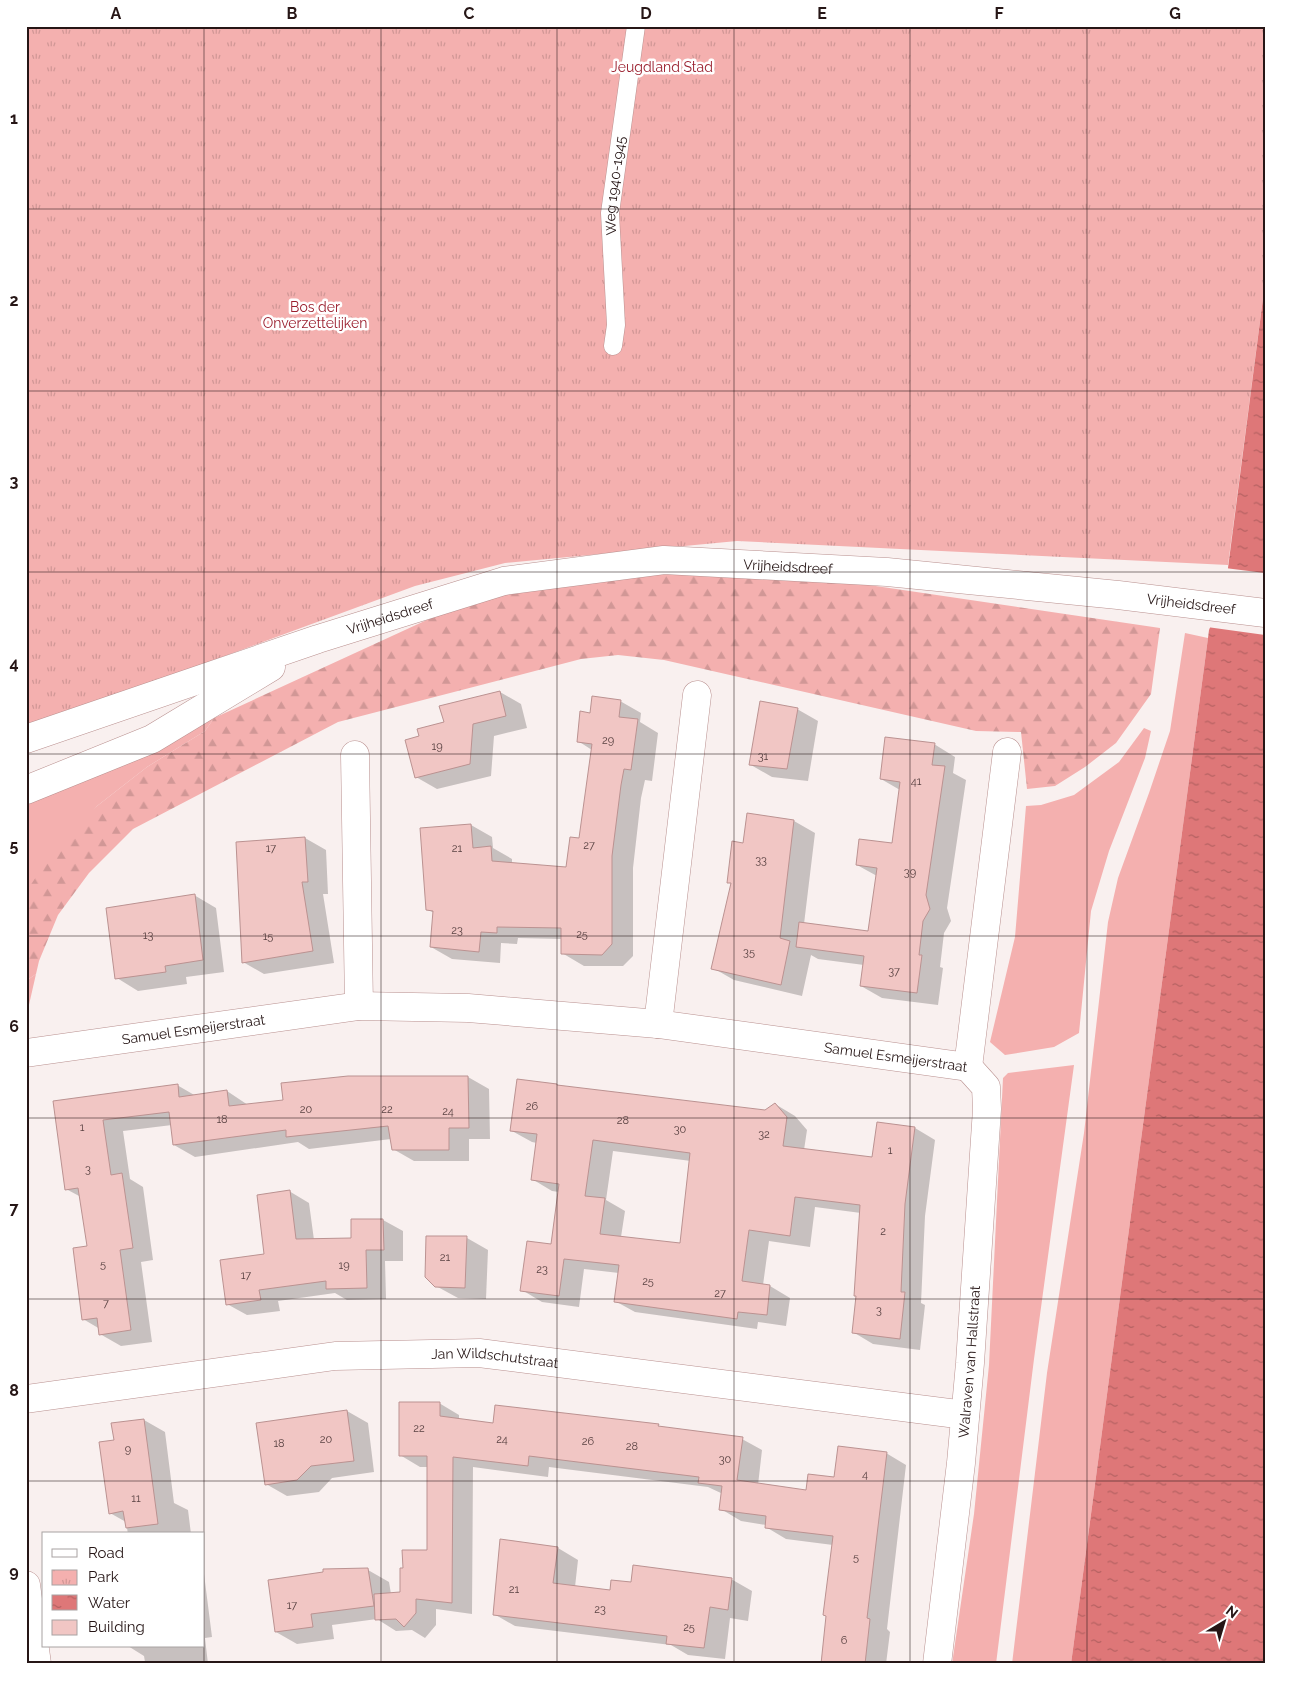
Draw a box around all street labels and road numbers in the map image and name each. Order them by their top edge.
street label: Weg 1940-1945 [602,135,629,236]
street label: Vrijheidsdreef [743,556,834,577]
street label: Vrijheidsdreef [1146,591,1238,617]
street label: Vrijheidsdreef [345,595,436,638]
street label: Samuel Esmeijerstraat [121,1011,266,1047]
street label: Samuel Esmeijerstraat [823,1039,969,1075]
street label: Walraven van Hallstraat [955,1285,983,1439]
street label: Jan Wildschutstraat [431,1345,560,1371]

